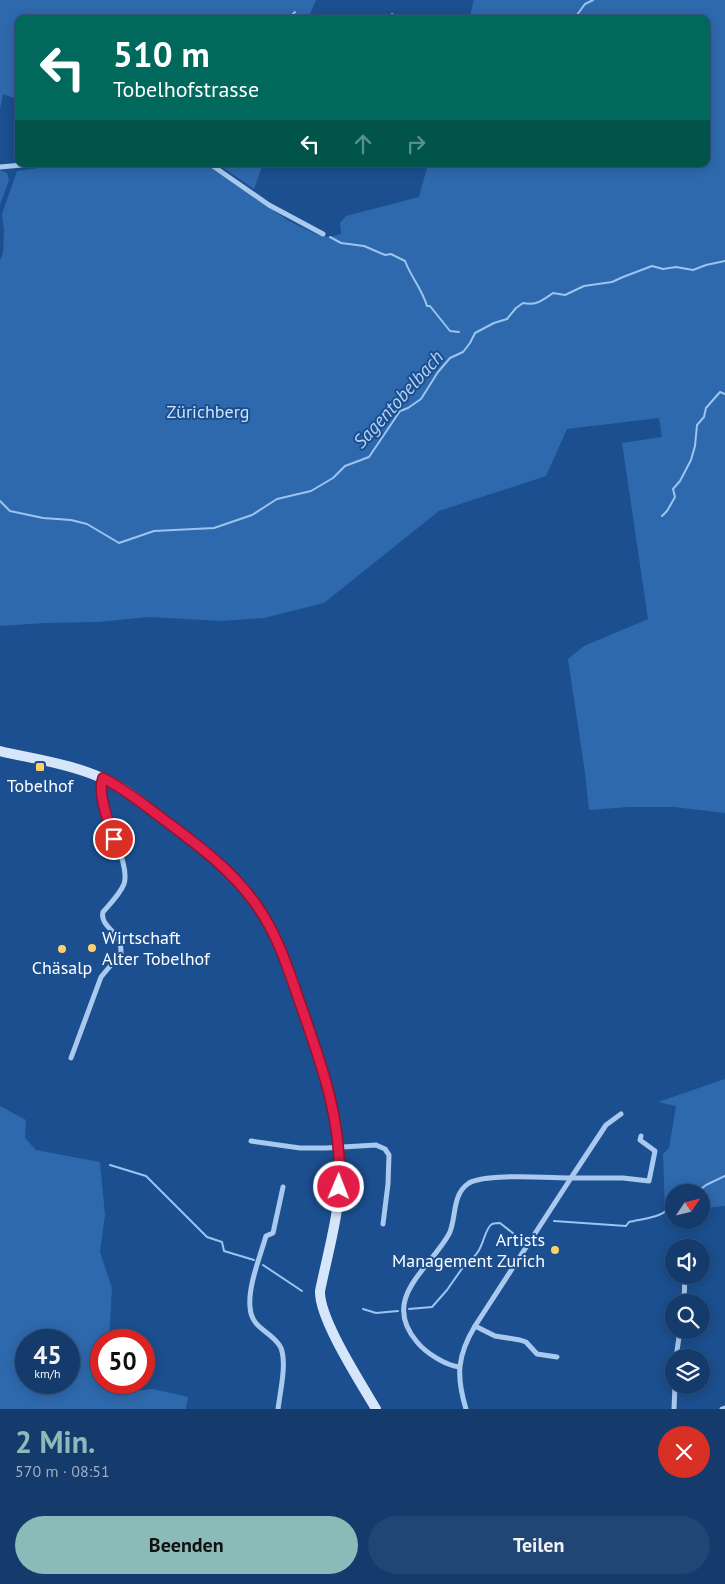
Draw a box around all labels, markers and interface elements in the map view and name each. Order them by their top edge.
text: 510 m [113,31,210,77]
icon: left [30,35,95,100]
text: Tobelhofstrasse [113,75,259,103]
icon: left [296,130,324,158]
icon: ahead [349,130,377,158]
icon: right [402,130,430,158]
water label: Sagentobelbach [348,345,448,453]
park label: Zürichberg [166,400,250,423]
marker: Tobelhof [34,761,46,773]
place label: Tobelhof [7,774,74,797]
pin [93,818,135,860]
icon: arrive [100,825,128,853]
place label: Wirtschaft Alter Tobelhof [102,926,211,970]
marker: Wirtschaft Alter Tobelhof [86,942,98,954]
marker: Chäsalp [56,943,68,955]
place label: Chäsalp [32,956,92,979]
position arrow [312,1160,364,1212]
north arrow [665,1184,710,1229]
map controls [665,1184,710,1394]
place label: Artists Management Zurich [392,1228,545,1272]
button: sound [665,1239,710,1284]
marker: Artists Management Zurich [549,1244,561,1256]
button: search [665,1294,710,1339]
speed limit sign: 50 [90,1329,155,1394]
text: 45 [33,1339,62,1371]
button: layers [665,1349,710,1394]
text: km/h [34,1366,61,1381]
text: 2 Min. [15,1422,95,1461]
button: close [658,1426,710,1478]
text: 570 m · 08:51 [15,1461,110,1481]
button: Beenden [15,1516,358,1574]
button: Teilen [368,1516,710,1574]

